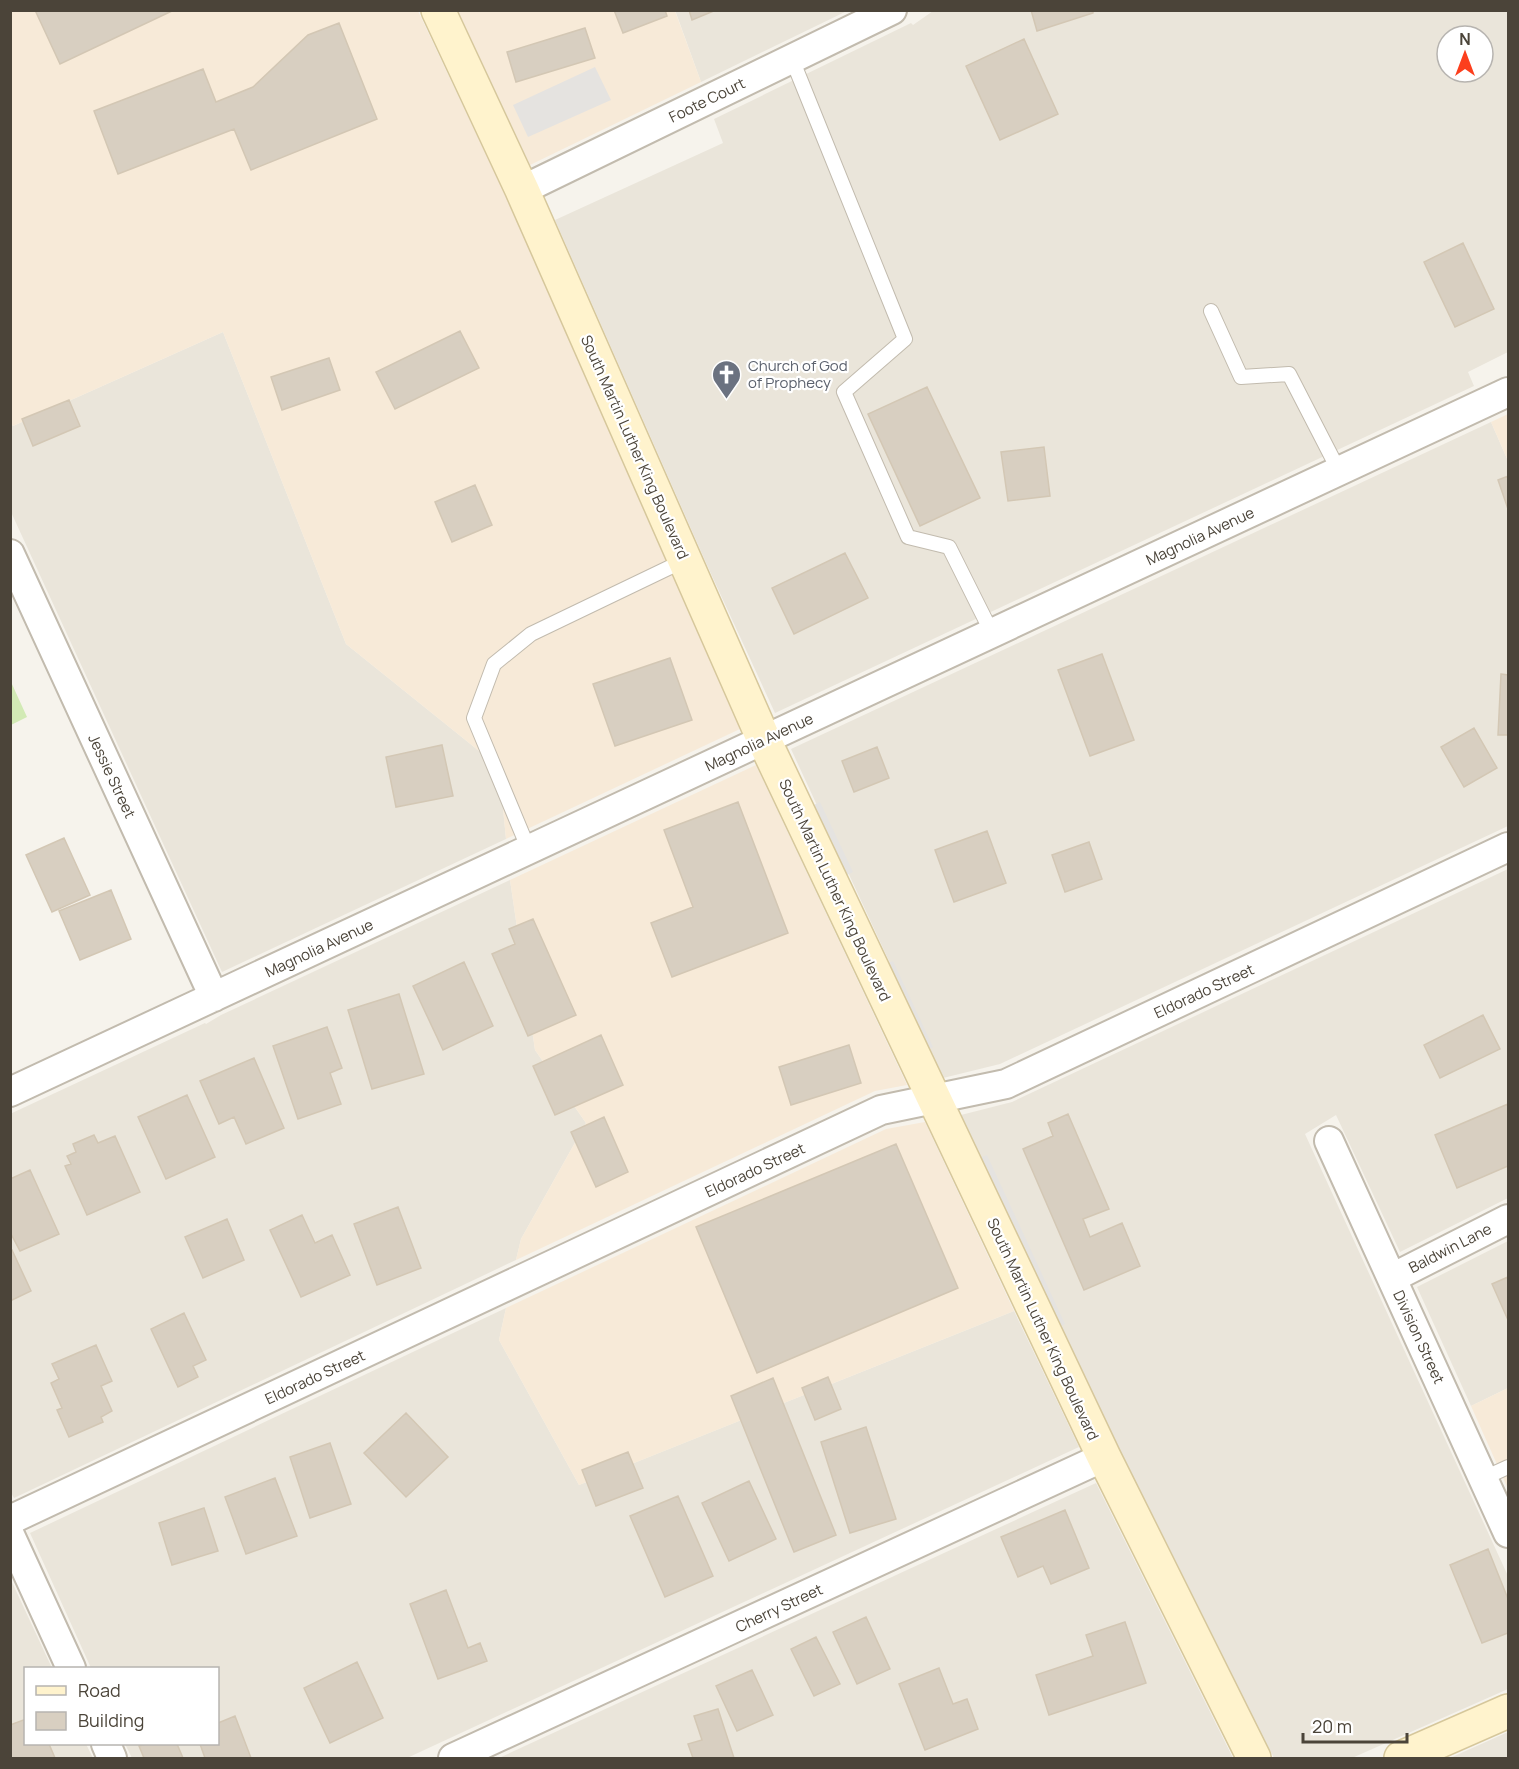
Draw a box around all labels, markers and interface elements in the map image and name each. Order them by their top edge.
north arrow [1435,24,1495,84]
text: N [1459,28,1471,50]
street label: Foote Court [665,72,749,128]
street label: South Martin Luther King Boulevard [576,332,694,562]
place label: Church of God of Prophecy [748,355,848,393]
church icon: Church of God of Prophecy [711,358,743,400]
street label: Magnolia Avenue [1142,502,1258,570]
street label: Magnolia Avenue [701,708,817,776]
street label: Jessie Street [83,730,141,822]
street label: South Martin Luther King Boulevard [774,775,896,1005]
street label: Magnolia Avenue [261,914,377,982]
street label: Eldorado Street [1151,959,1257,1023]
street label: Eldorado Street [702,1138,808,1202]
street label: South Martin Luther King Boulevard [982,1214,1104,1444]
street label: Baldwin Lane [1405,1218,1495,1278]
street label: Division Street [1388,1287,1450,1387]
street label: Eldorado Street [262,1345,368,1409]
street label: Cherry Street [732,1579,826,1637]
legend [24,1667,219,1745]
text: Road [78,1678,121,1702]
scale bar [1303,1706,1406,1744]
text: Building [78,1708,144,1732]
text: 20 m [1312,1714,1352,1738]

